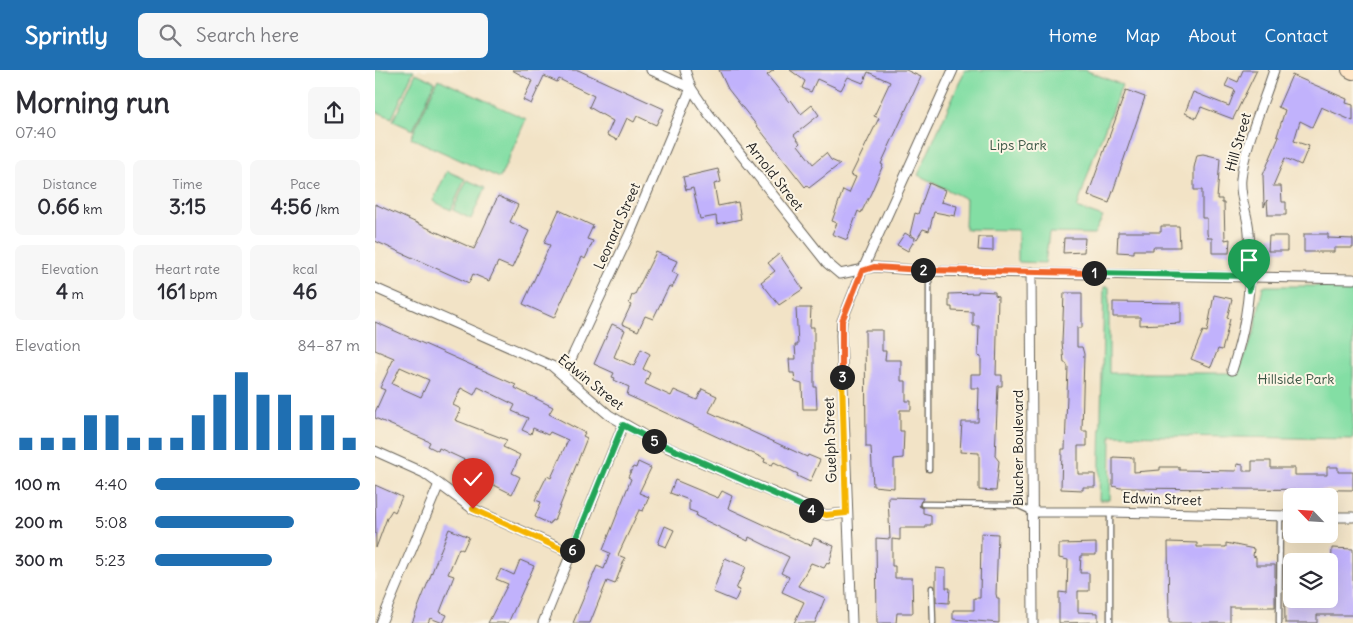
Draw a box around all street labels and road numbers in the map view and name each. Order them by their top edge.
street label: Hill Street [1221,110,1255,173]
street label: Arnold Street [742,138,808,214]
street label: Leonard Street [590,180,644,272]
street label: Edwin Street [555,350,628,414]
street label: Blucher Boulevard [1009,390,1027,506]
street label: Guelph Street [820,397,840,483]
street label: Edwin Street [1122,489,1202,509]

